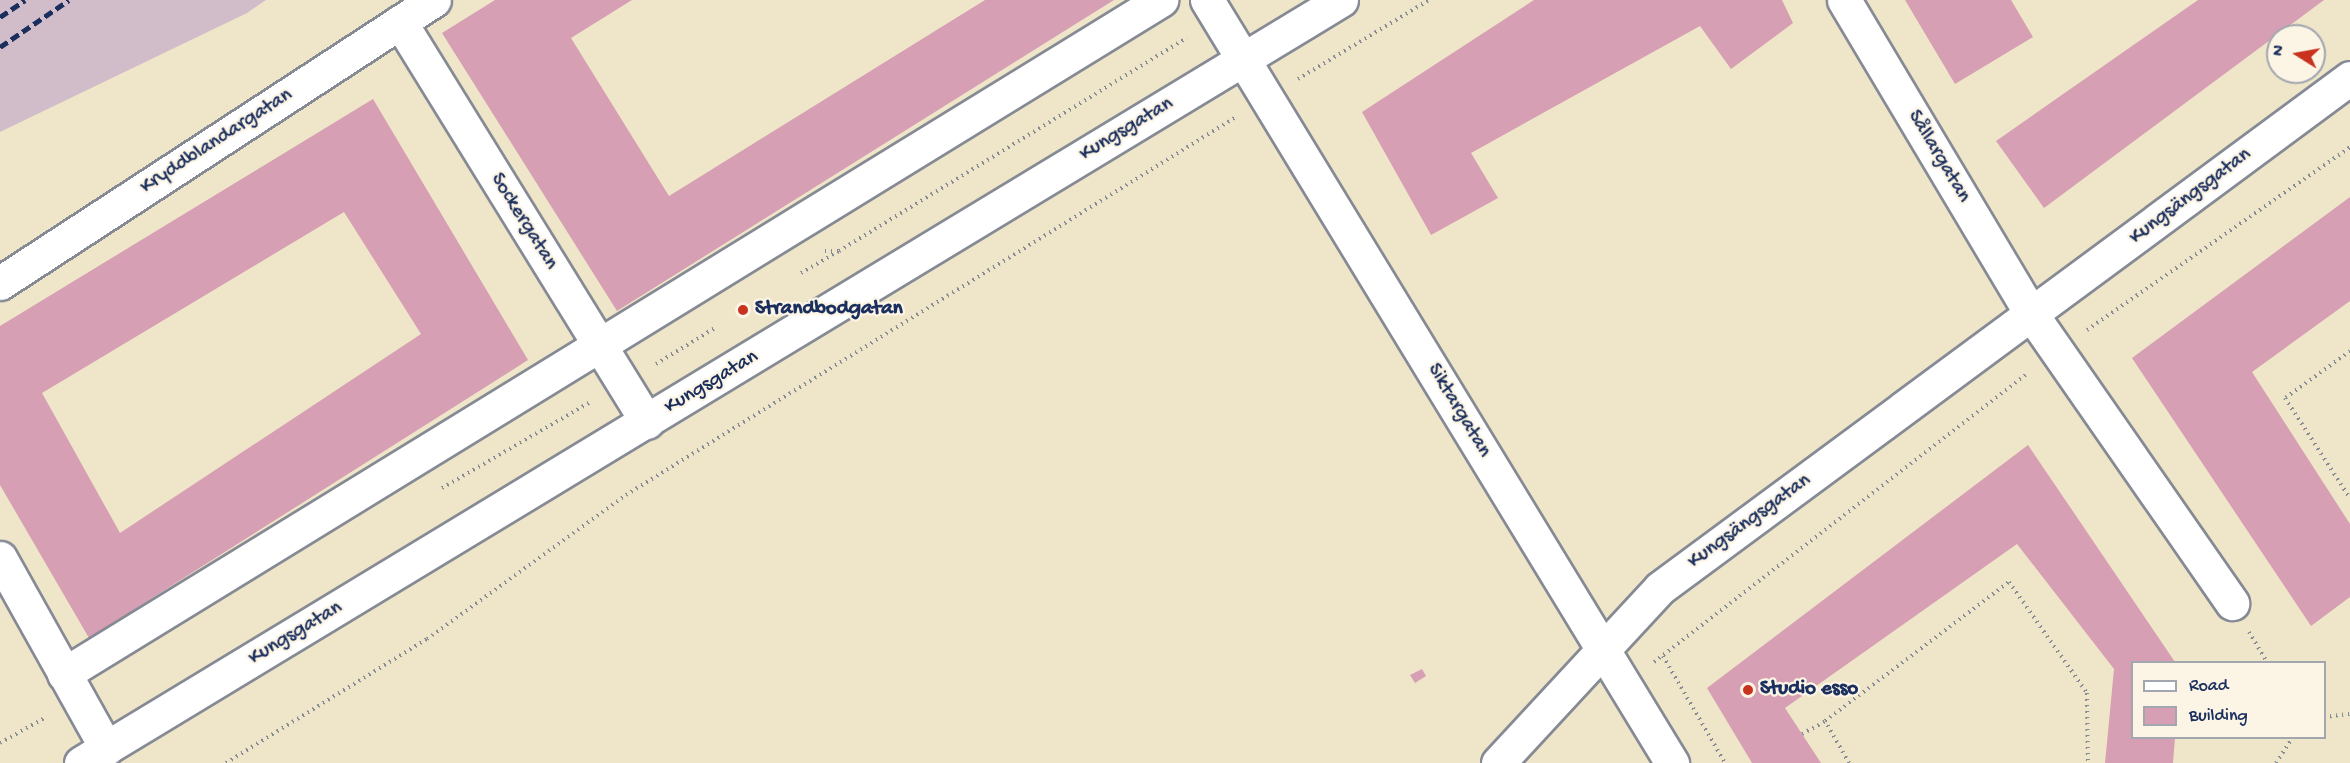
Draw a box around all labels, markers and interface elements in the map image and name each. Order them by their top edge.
north arrow [2266,24,2326,84]
text: N [2269,44,2290,58]
street label: Kryddblandargatan [136,83,298,201]
street label: Kungsgatan [1076,92,1178,168]
street label: Sållargatan [1901,106,1975,208]
street label: Kungsängsgatan [2125,143,2257,251]
street label: Sockergatan [483,169,563,275]
place label: Strandbodgatan [755,297,903,323]
marker: Strandbodgatan [736,303,750,317]
street label: Kungsgatan [661,345,763,421]
street label: Siktargatan [1420,359,1496,463]
street label: Kungsängsgatan [1683,469,1817,575]
street label: Kungsgatan [245,596,347,672]
legend [2131,661,2326,739]
text: Road [2189,676,2228,697]
place label: Studio esso [1760,677,1858,703]
marker: Studio esso [1741,683,1755,697]
text: Building [2189,706,2248,727]

